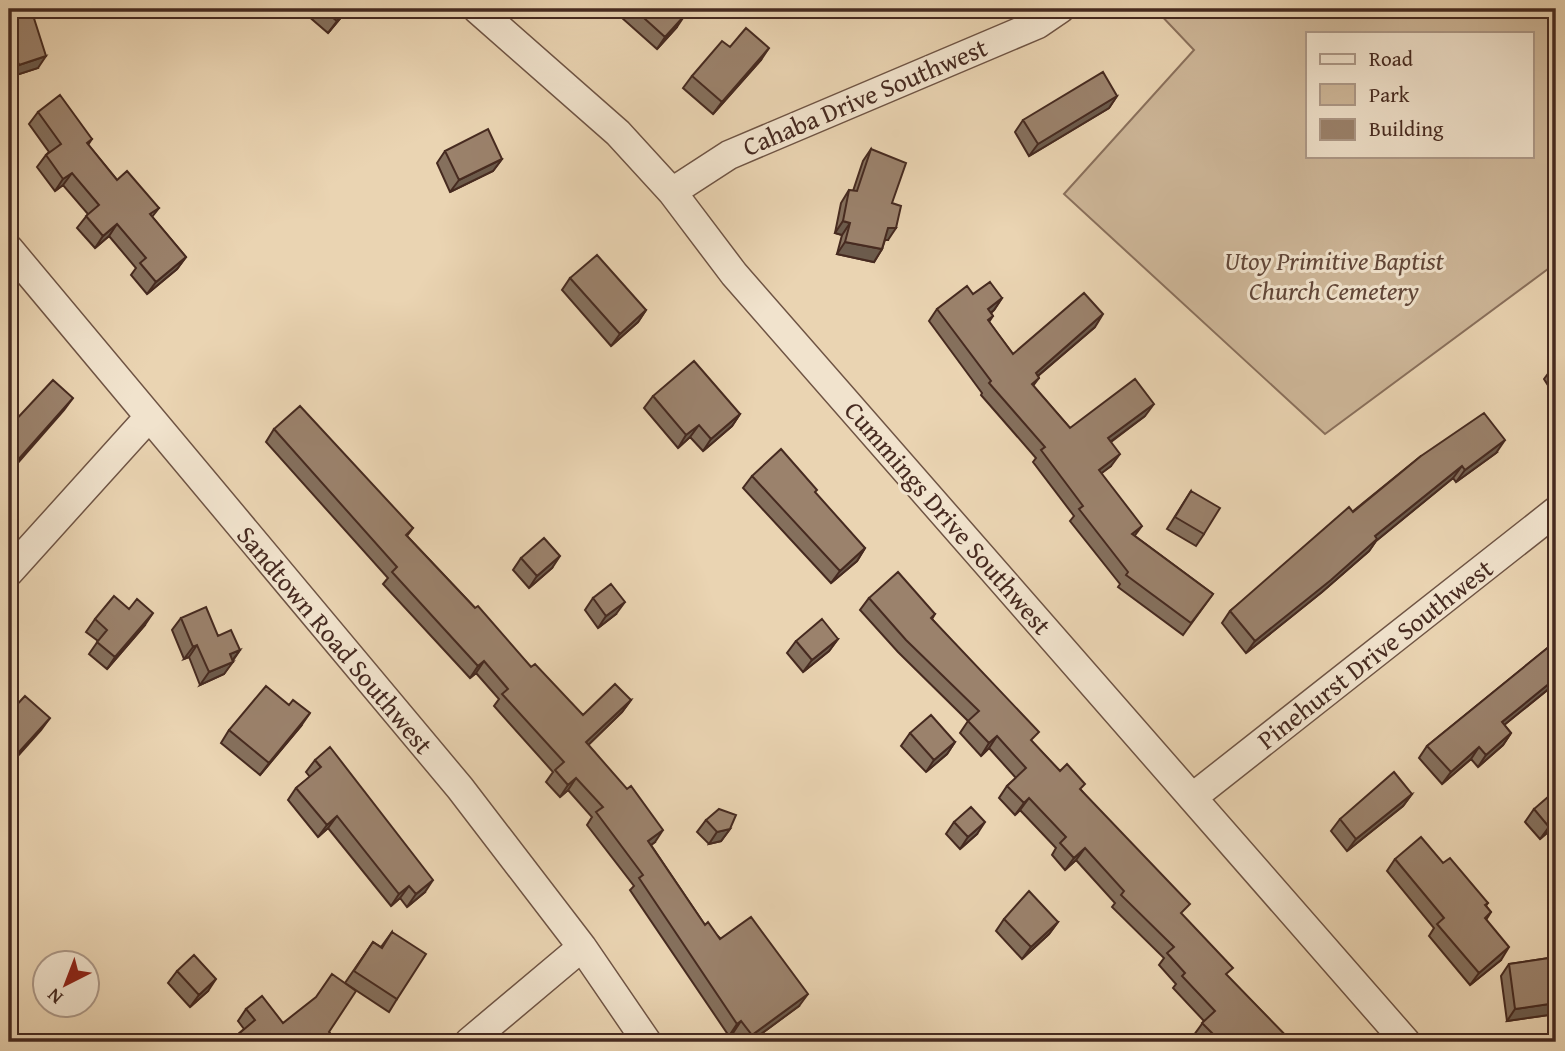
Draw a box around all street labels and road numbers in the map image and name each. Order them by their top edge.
street label: Cahaba Drive Southwest [736,27,993,166]
street label: Cummings Drive Southwest [836,392,1061,643]
street label: Sandtown Road Southwest [228,517,443,762]
street label: Pinehurst Drive Southwest [1248,549,1501,758]

